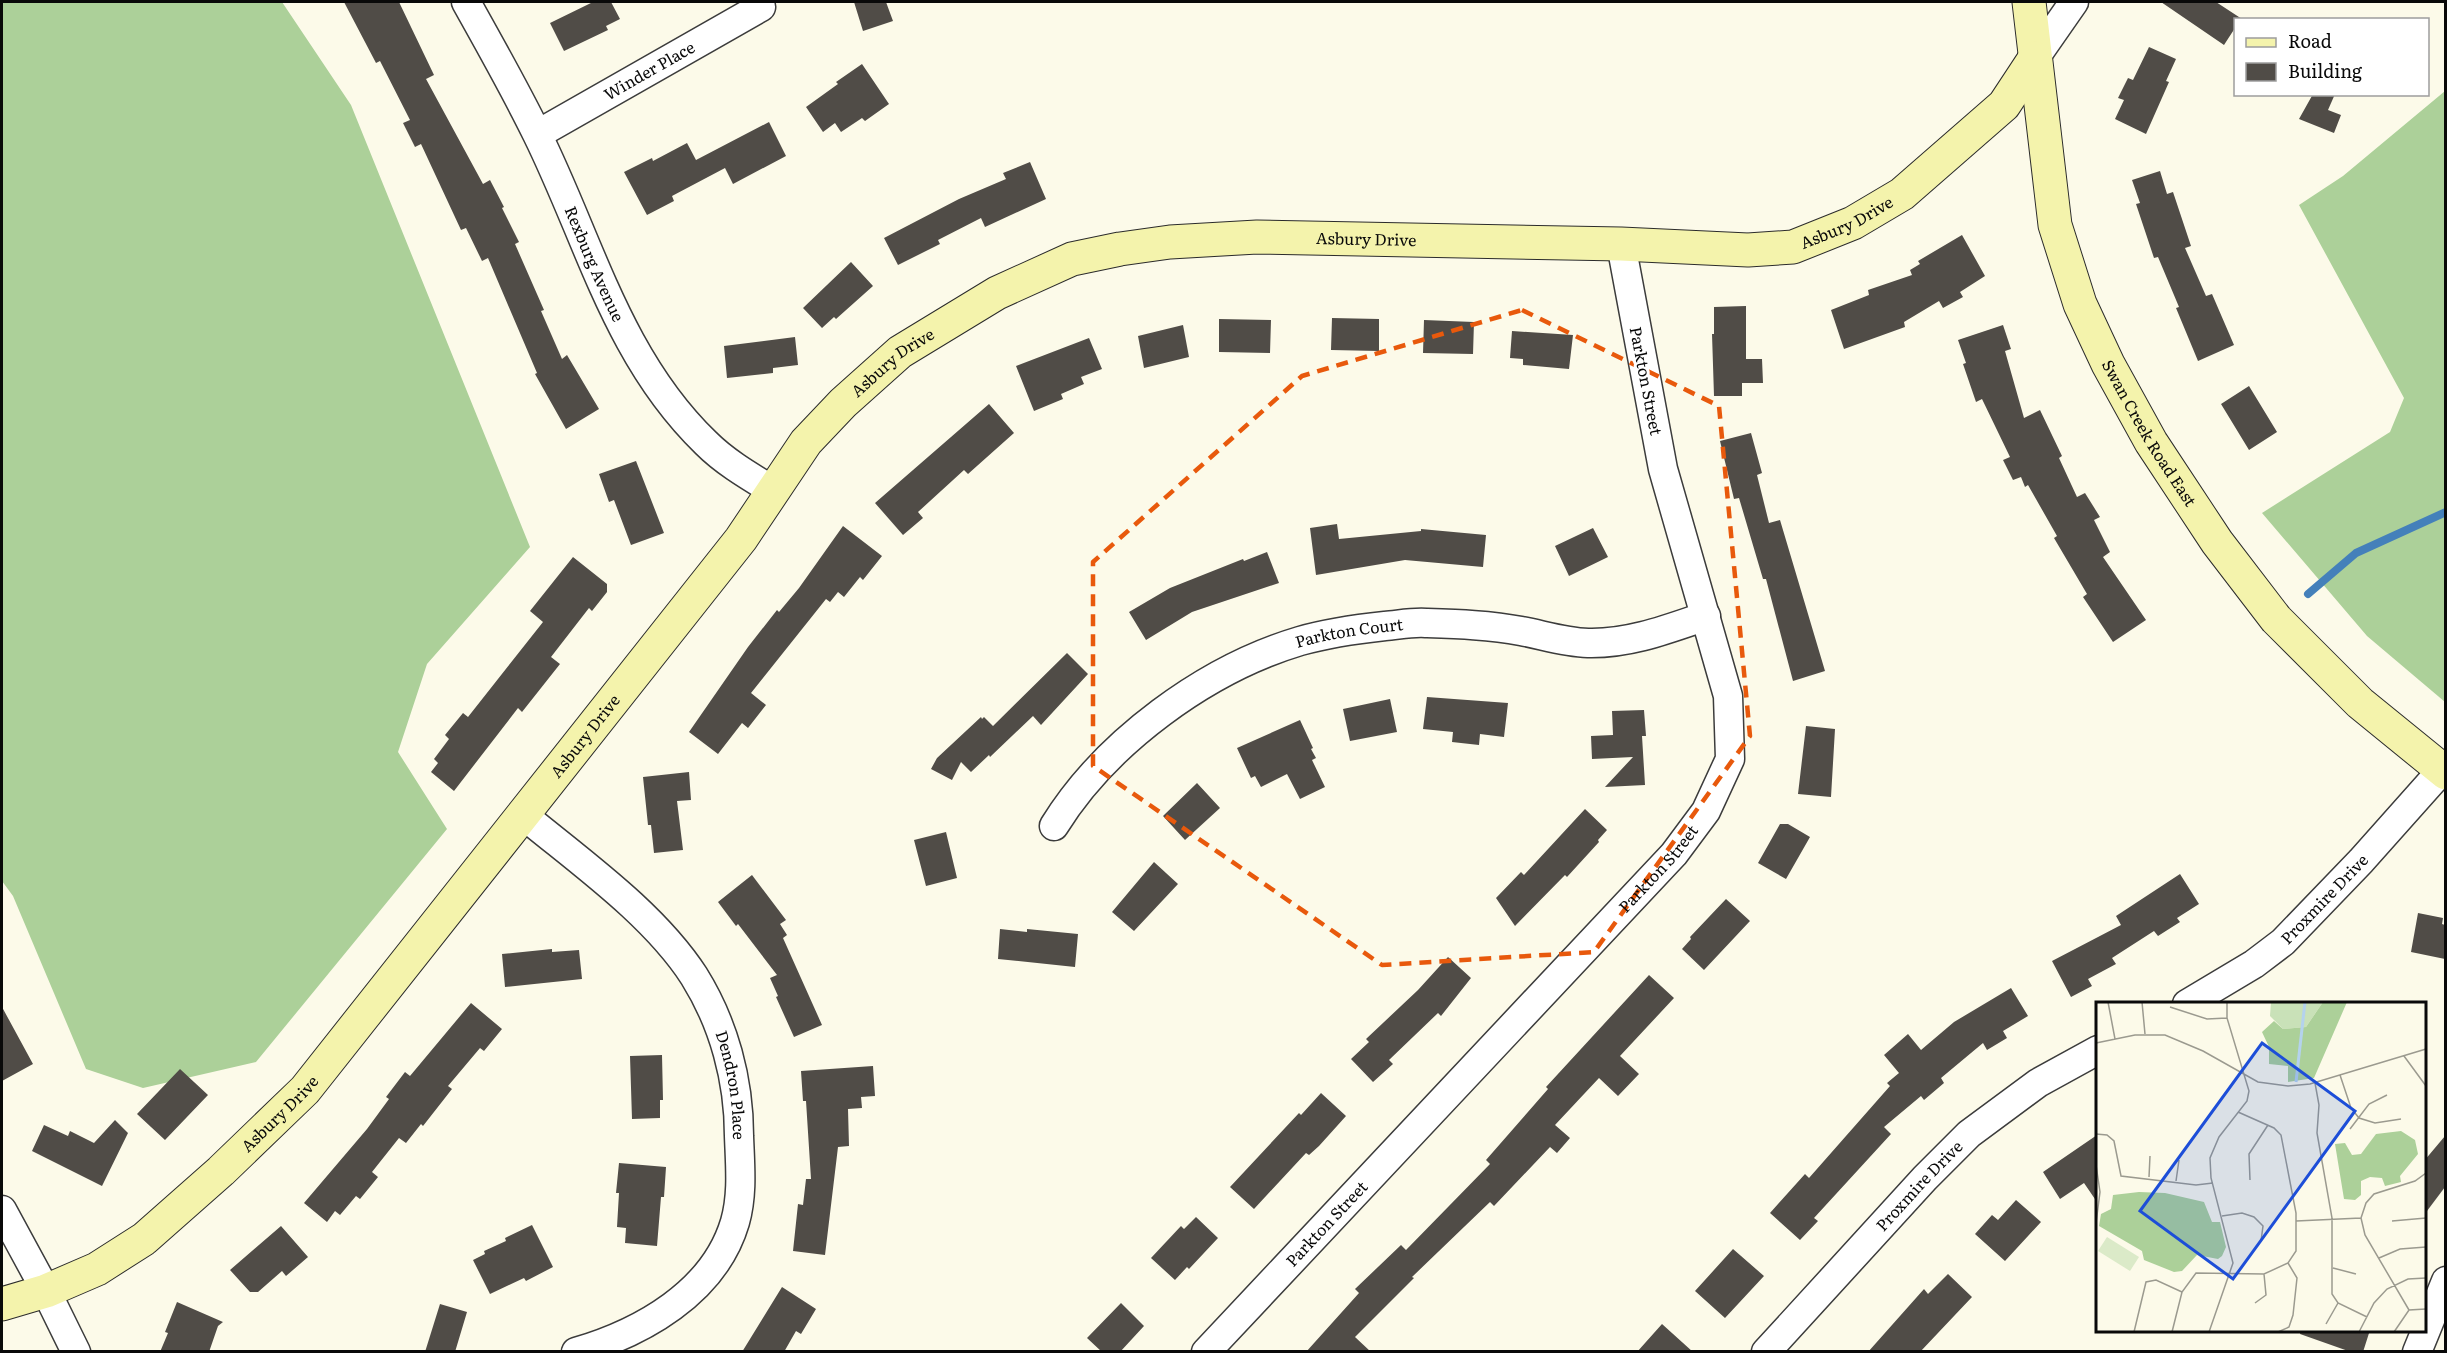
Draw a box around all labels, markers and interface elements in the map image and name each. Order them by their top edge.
legend [2234,18,2429,96]
text: Road [2288,27,2332,54]
street label: Winder Place [599,34,699,105]
text: Building [2288,57,2363,84]
street label: Asbury Drive [1796,189,1897,254]
street label: Rexburg Avenue [560,202,631,326]
street label: Asbury Drive [1316,225,1417,251]
street label: Asbury Drive [845,321,938,402]
street label: Parkton Street [1625,324,1669,438]
street label: Swan Creek Road East [2097,355,2204,511]
street label: Parkton Court [1292,611,1405,653]
street label: Asbury Drive [544,689,625,782]
street label: Parkton Street [1612,819,1703,917]
street label: Proxmire Drive [2274,848,2373,949]
inset map [2096,1002,2426,1332]
street label: Dendron Place [710,1027,752,1140]
street label: Asbury Drive [235,1070,323,1157]
street label: Proxmire Drive [1869,1134,1967,1236]
street label: Parkton Street [1279,1174,1373,1271]

